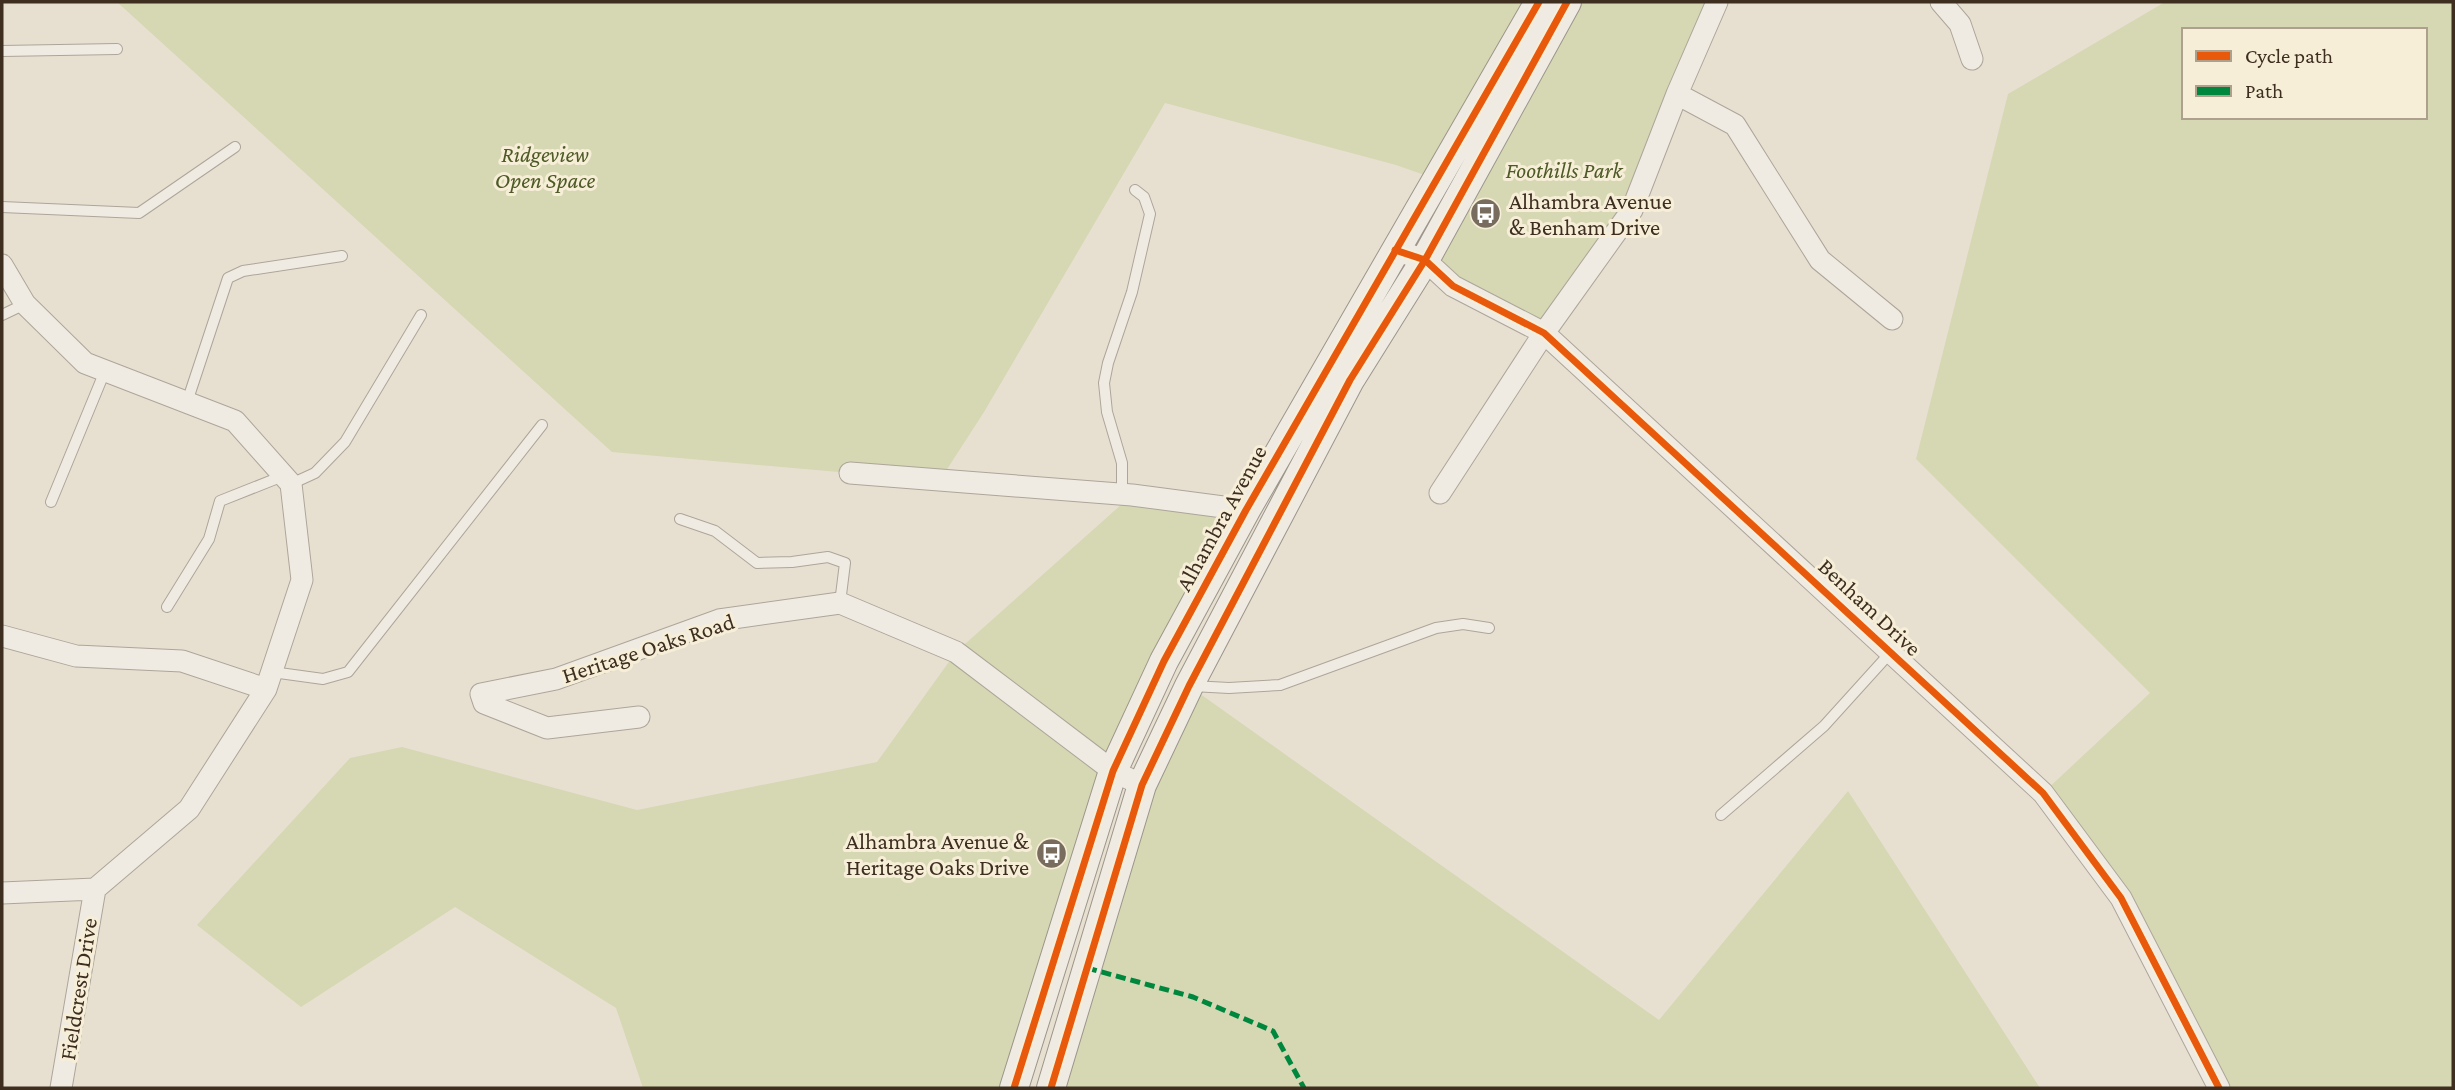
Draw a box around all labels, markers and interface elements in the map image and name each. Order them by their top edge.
legend [2182,28,2427,119]
text: Cycle path [2245,44,2333,68]
text: Path [2245,79,2283,103]
park label: Ridgeview Open Space [495,141,595,193]
park label: Foothills Park [1505,157,1623,183]
place label: Alhambra Avenue & Benham Drive [1509,188,1672,240]
bus stop icon: Alhambra Avenue & Benham Drive [1469,197,1503,231]
street label: Alhambra Avenue [1170,440,1272,596]
street label: Benham Drive [1813,553,1927,661]
street label: Heritage Oaks Road [558,608,738,688]
place label: Alhambra Avenue & Heritage Oaks Drive [846,828,1030,880]
bus stop icon: Alhambra Avenue & Heritage Oaks Drive [1035,837,1069,871]
street label: Fieldcrest Drive [54,916,102,1062]

